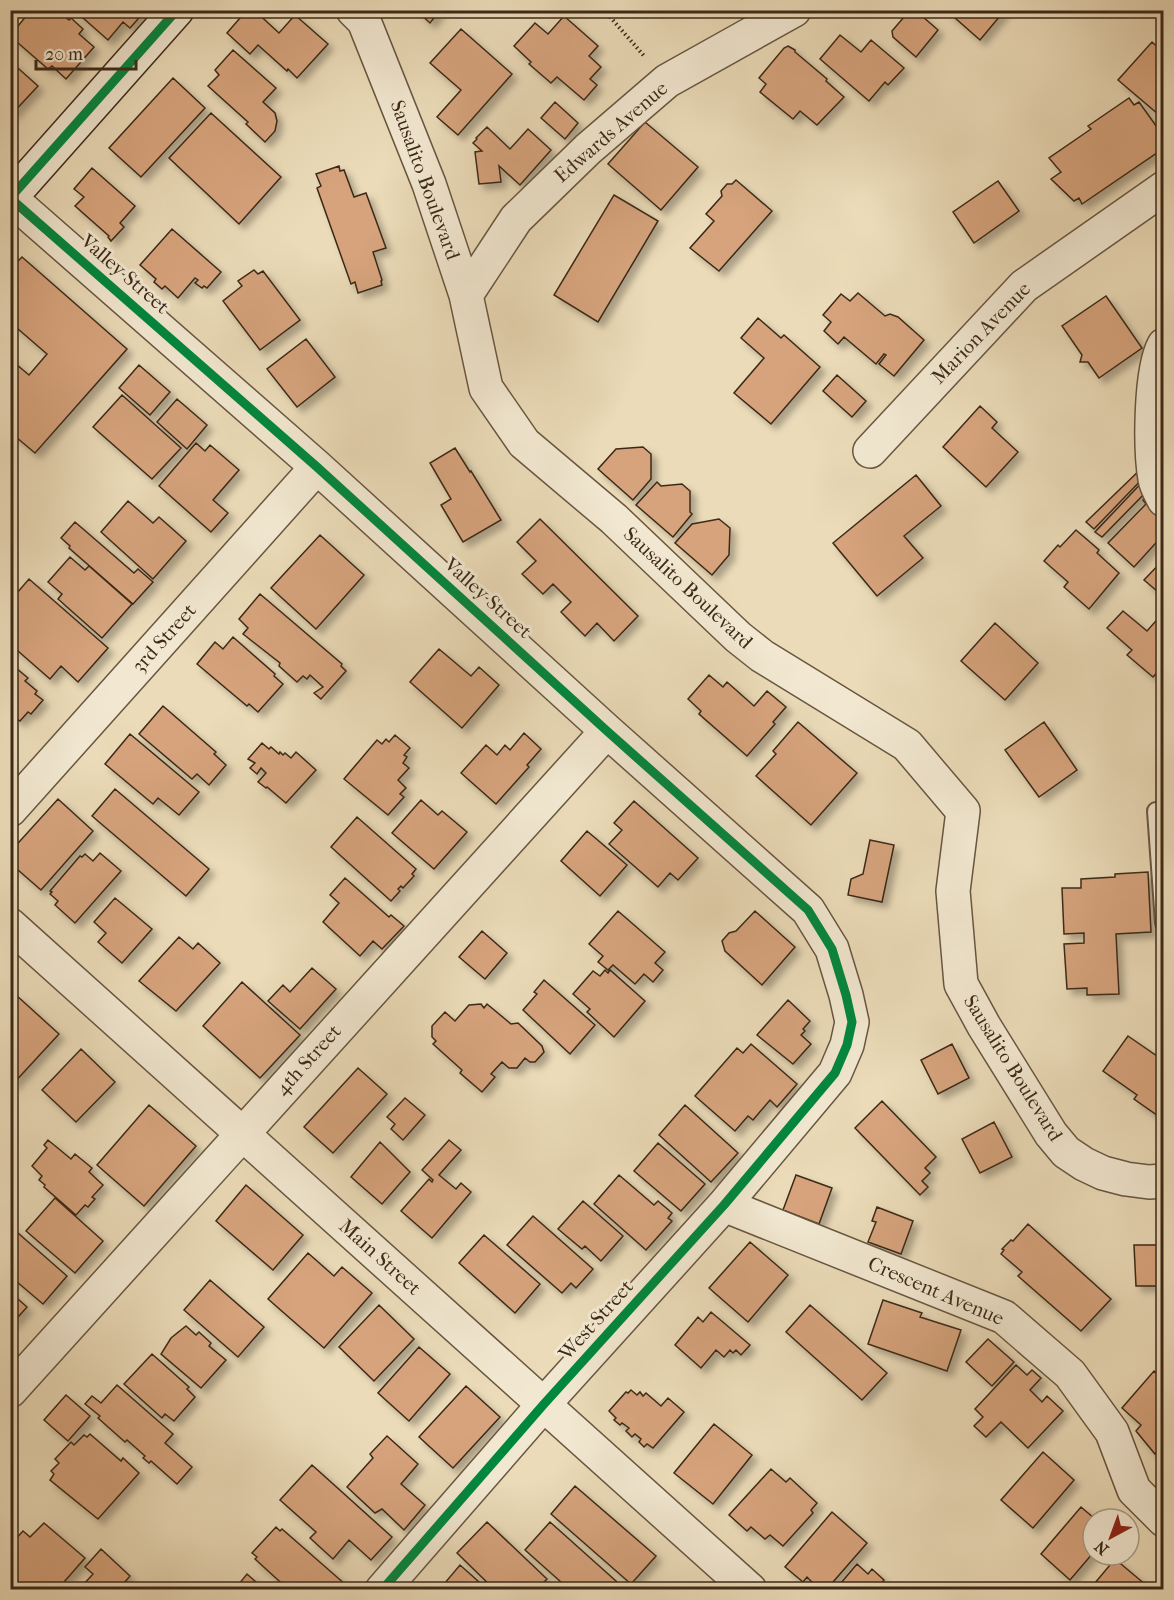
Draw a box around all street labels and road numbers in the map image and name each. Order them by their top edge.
street label: Edwards Avenue [550,77,672,187]
street label: Sausalito Boulevard [385,97,465,264]
street label: Valley Street [75,229,174,319]
street label: Marion Avenue [927,277,1035,389]
street label: Sausalito Boulevard [619,522,758,654]
street label: Valley Street [439,552,536,643]
street label: 3rd Street [127,599,201,677]
street label: Sausalito Boulevard [959,991,1068,1146]
street label: 4th Street [270,1020,346,1100]
street label: Main Street [334,1214,426,1300]
street label: Crescent Avenue [865,1252,1007,1330]
street label: West Street [553,1275,638,1366]

